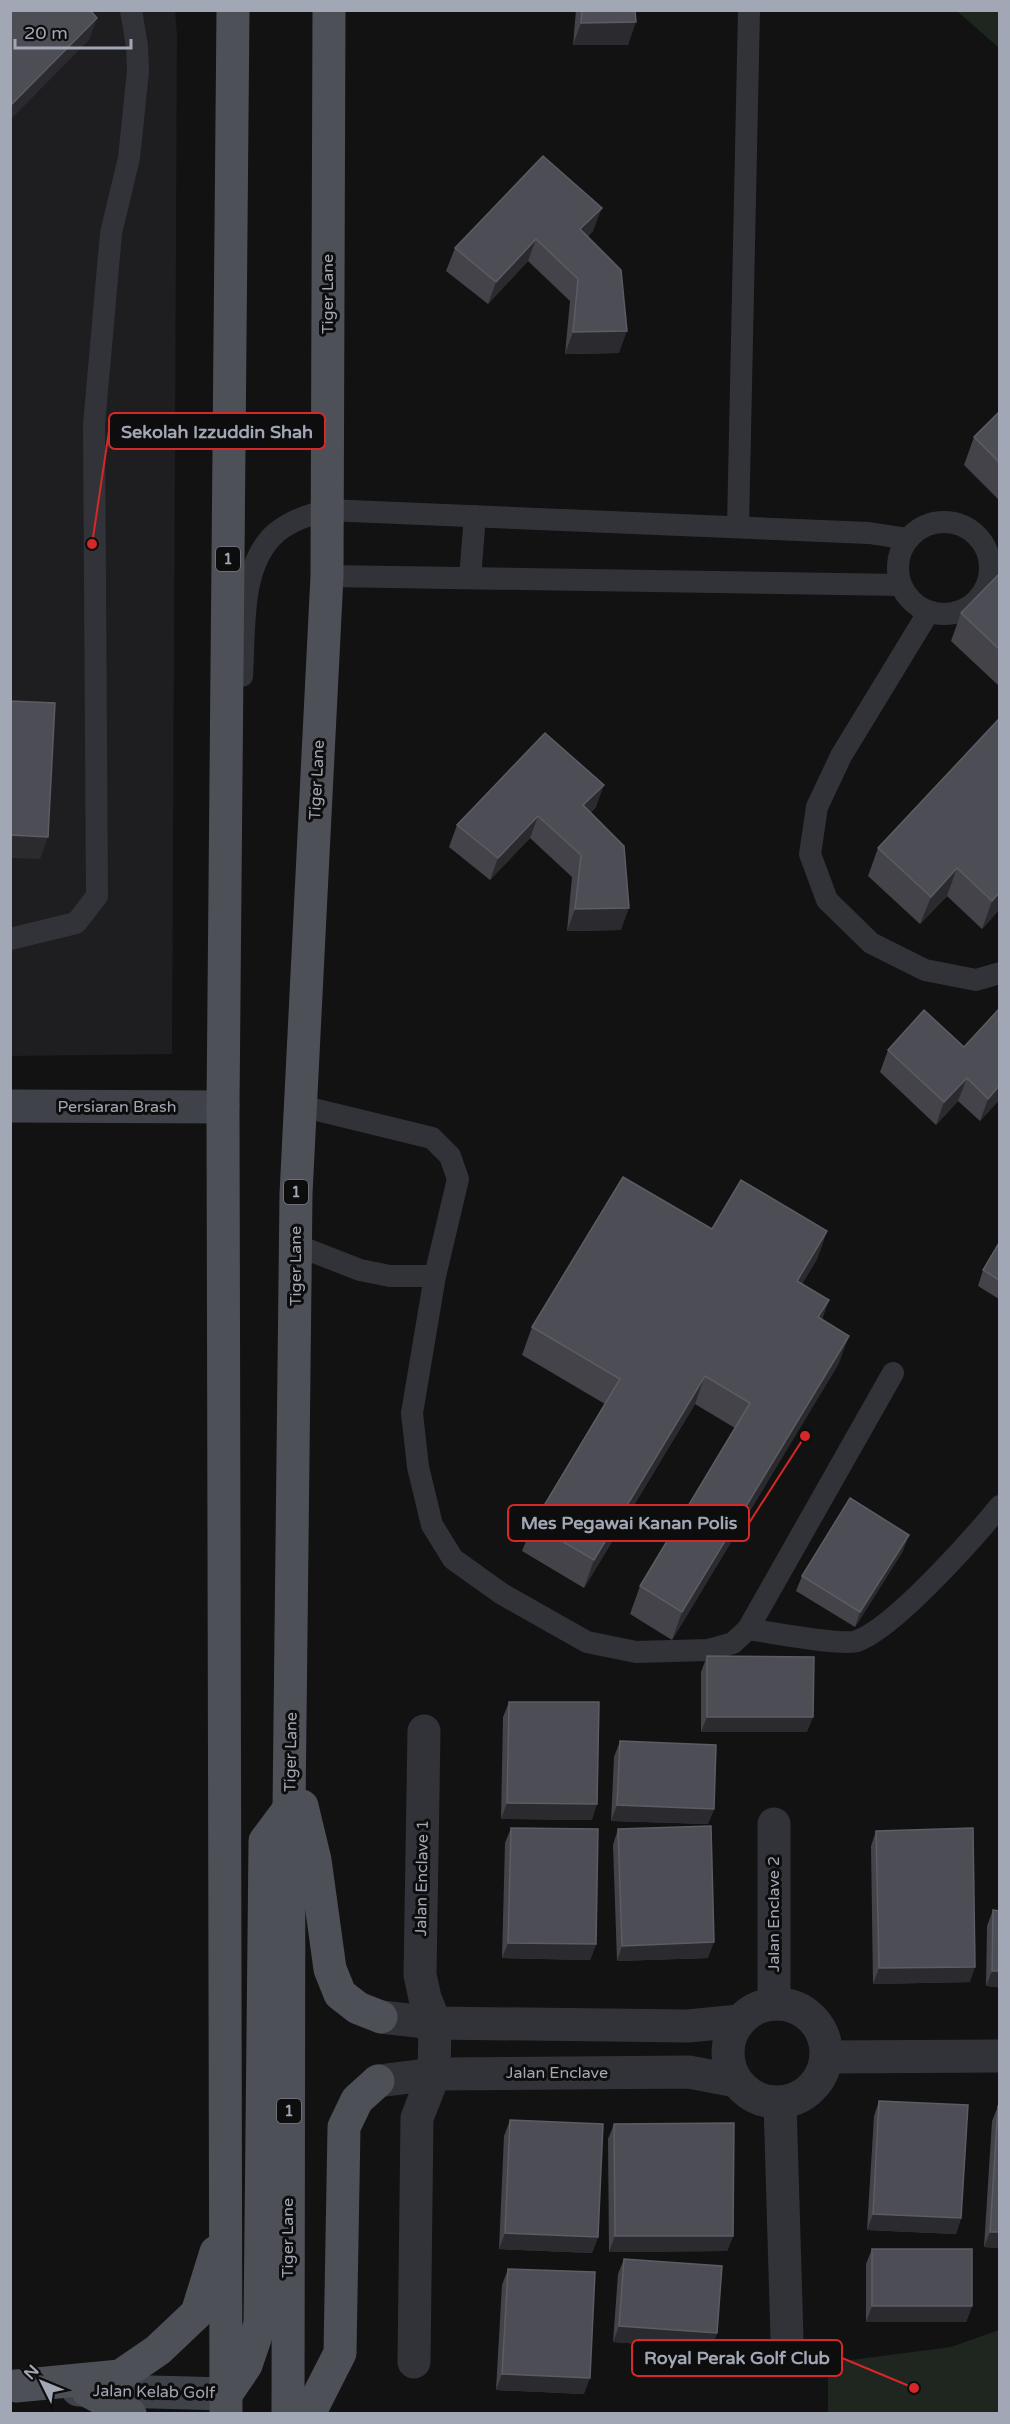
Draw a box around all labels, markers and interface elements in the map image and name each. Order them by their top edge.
scale bar [15,12,130,50]
text: 20 m [24,22,68,44]
street label: Tiger Lane [318,254,338,334]
callout: Sekolah Izzuddin Shah [109,413,325,449]
text: Sekolah Izzuddin Shah [121,421,313,443]
road number: 1 [216,547,240,571]
street label: Tiger Lane [305,740,329,820]
street label: Persiaran Brash [58,1097,176,1117]
road number: 1 [284,1180,308,1204]
street label: Tiger Lane [286,1226,306,1306]
callout: Mes Pegawai Kanan Polis [508,1505,749,1541]
text: Mes Pegawai Kanan Polis [521,1512,738,1534]
street label: Tiger Lane [280,1712,302,1792]
street label: Jalan Enclave 1 [411,1820,433,1936]
street label: Jalan Enclave 2 [764,1856,784,1972]
street label: Jalan Enclave [506,2063,608,2083]
road number: 1 [277,2099,301,2123]
street label: Tiger Lane [278,2198,298,2278]
callout: Royal Perak Golf Club [632,2340,842,2376]
text: Royal Perak Golf Club [644,2347,830,2369]
north arrow [12,2352,72,2412]
text: N [20,2361,43,2384]
street label: Jalan Kelab Golf [93,2381,216,2403]

